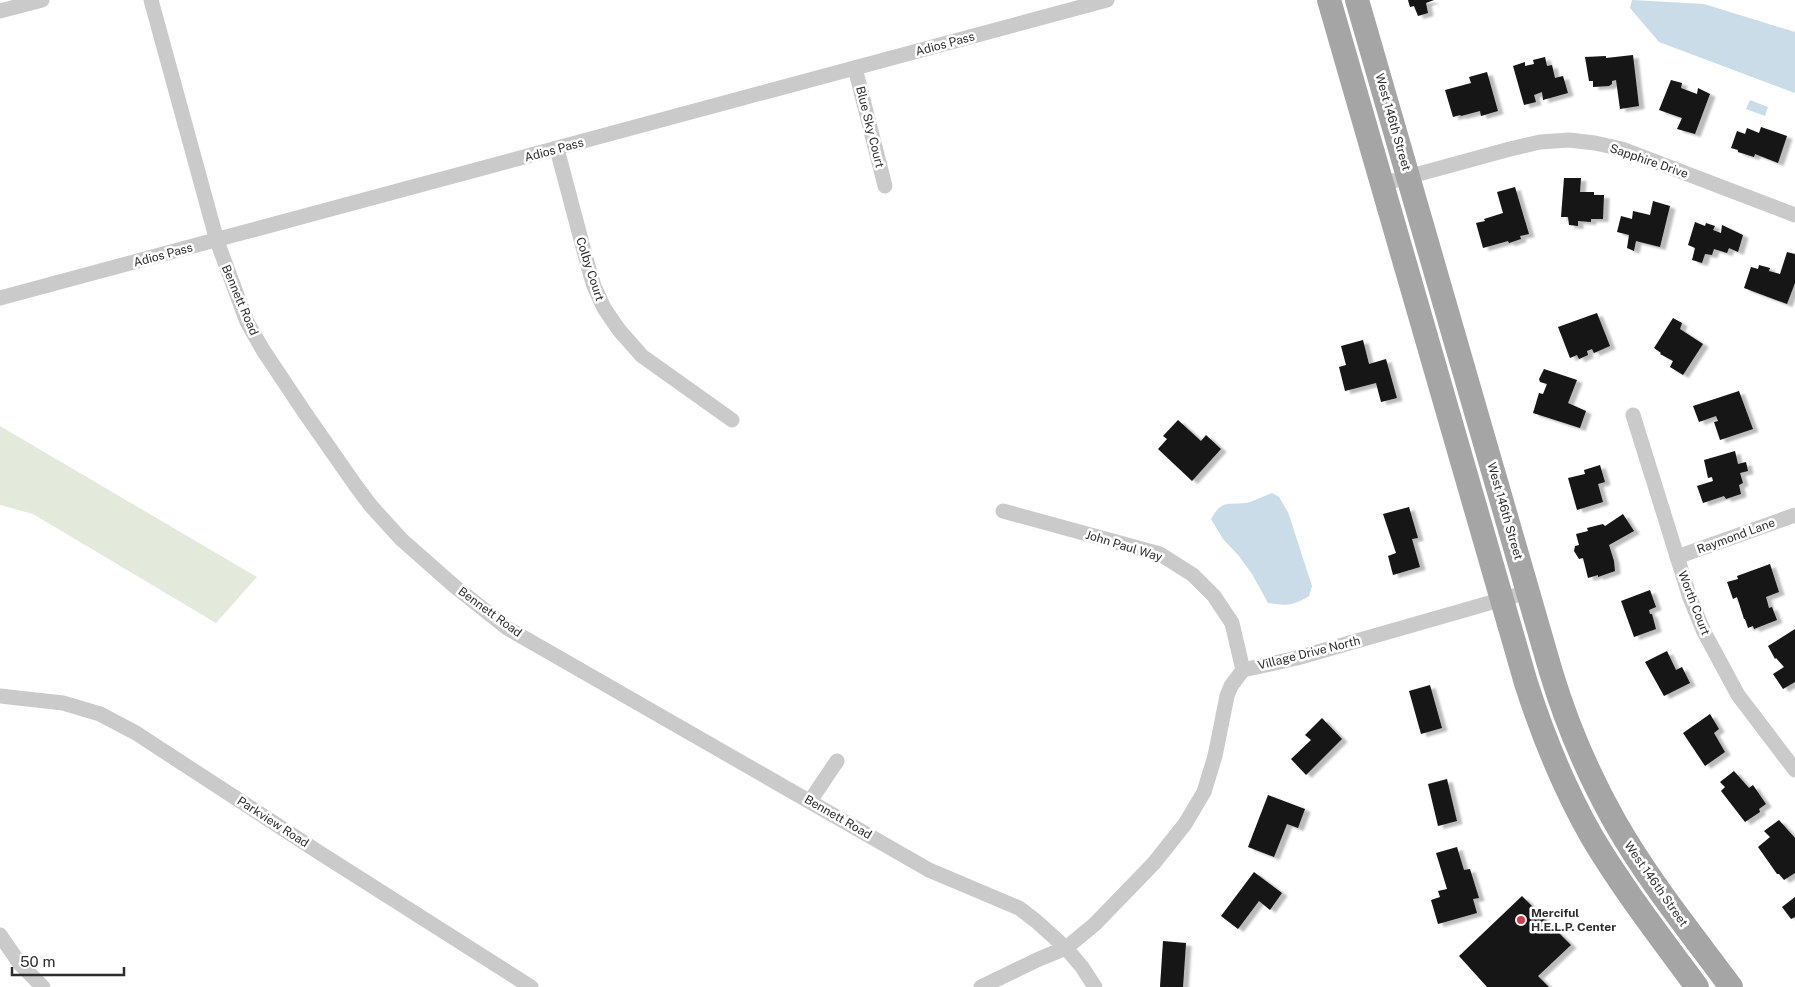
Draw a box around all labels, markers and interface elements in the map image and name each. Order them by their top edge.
street label: Adios Pass [914,29,976,59]
street label: West 146th Street [1372,72,1414,173]
street label: Blue Sky Court [853,85,887,170]
street label: Adios Pass [523,135,585,165]
street label: Sapphire Drive [1608,141,1690,181]
street label: Colby Court [573,235,607,303]
street label: Adios Pass [132,240,194,270]
street label: Bennett Road [219,263,261,337]
street label: West 146th Street [1484,461,1526,562]
street label: Raymond Lane [1695,515,1777,557]
street label: John Paul Way [1084,528,1165,564]
street label: Worth Court [1675,569,1713,638]
street label: Bennett Road [455,584,525,640]
street label: Village Drive North [1256,633,1362,673]
street label: Bennett Road [802,792,874,842]
street label: Parkview Road [235,794,311,850]
street label: West 146th Street [1621,839,1691,929]
place label: Merciful H.E.L.P. Center [1531,906,1616,934]
marker: Merciful H.E.L.P. Center [1515,914,1527,926]
scale bar [12,944,125,976]
text: 50 m [20,953,55,970]

